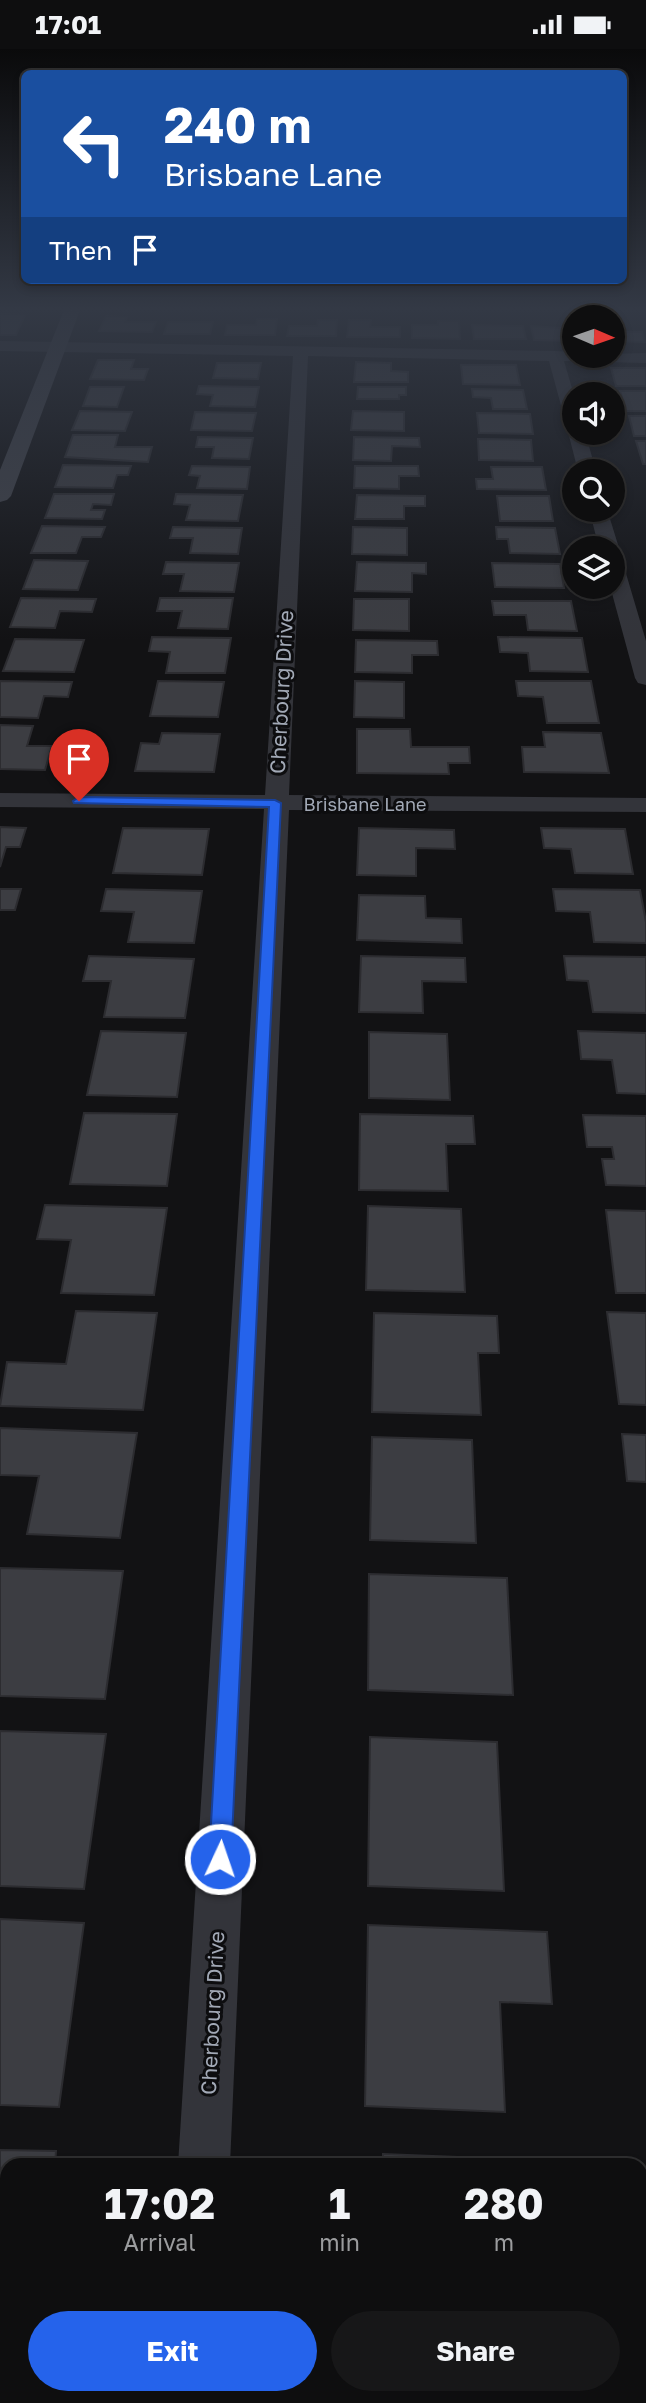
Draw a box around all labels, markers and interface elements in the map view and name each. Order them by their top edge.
text: 17:01 [35,9,101,40]
text: 240 m [164,95,312,154]
icon: left [49,98,140,189]
text: Brisbane Lane [164,155,382,193]
icon: arrive [126,231,164,269]
text: Then [49,235,112,266]
north arrow [562,305,625,367]
map controls [562,305,625,599]
button: sound [562,382,625,445]
button: search [562,459,625,522]
button: layers [562,536,625,599]
street label: Cherbourg Drive [264,609,298,775]
pin [49,729,109,801]
icon: arrive [60,740,98,778]
street label: Brisbane Lane [304,793,426,815]
position arrow [183,1822,257,1896]
street label: Cherbourg Drive [195,1930,229,2096]
text: 17:02 [104,2178,215,2228]
text: 1 [329,2178,350,2228]
text: 280 [464,2178,544,2228]
text: Arrival [124,2228,196,2256]
text: min [319,2228,360,2256]
text: m [494,2228,514,2256]
button: Exit [28,2311,317,2391]
button: Share [331,2311,620,2391]

